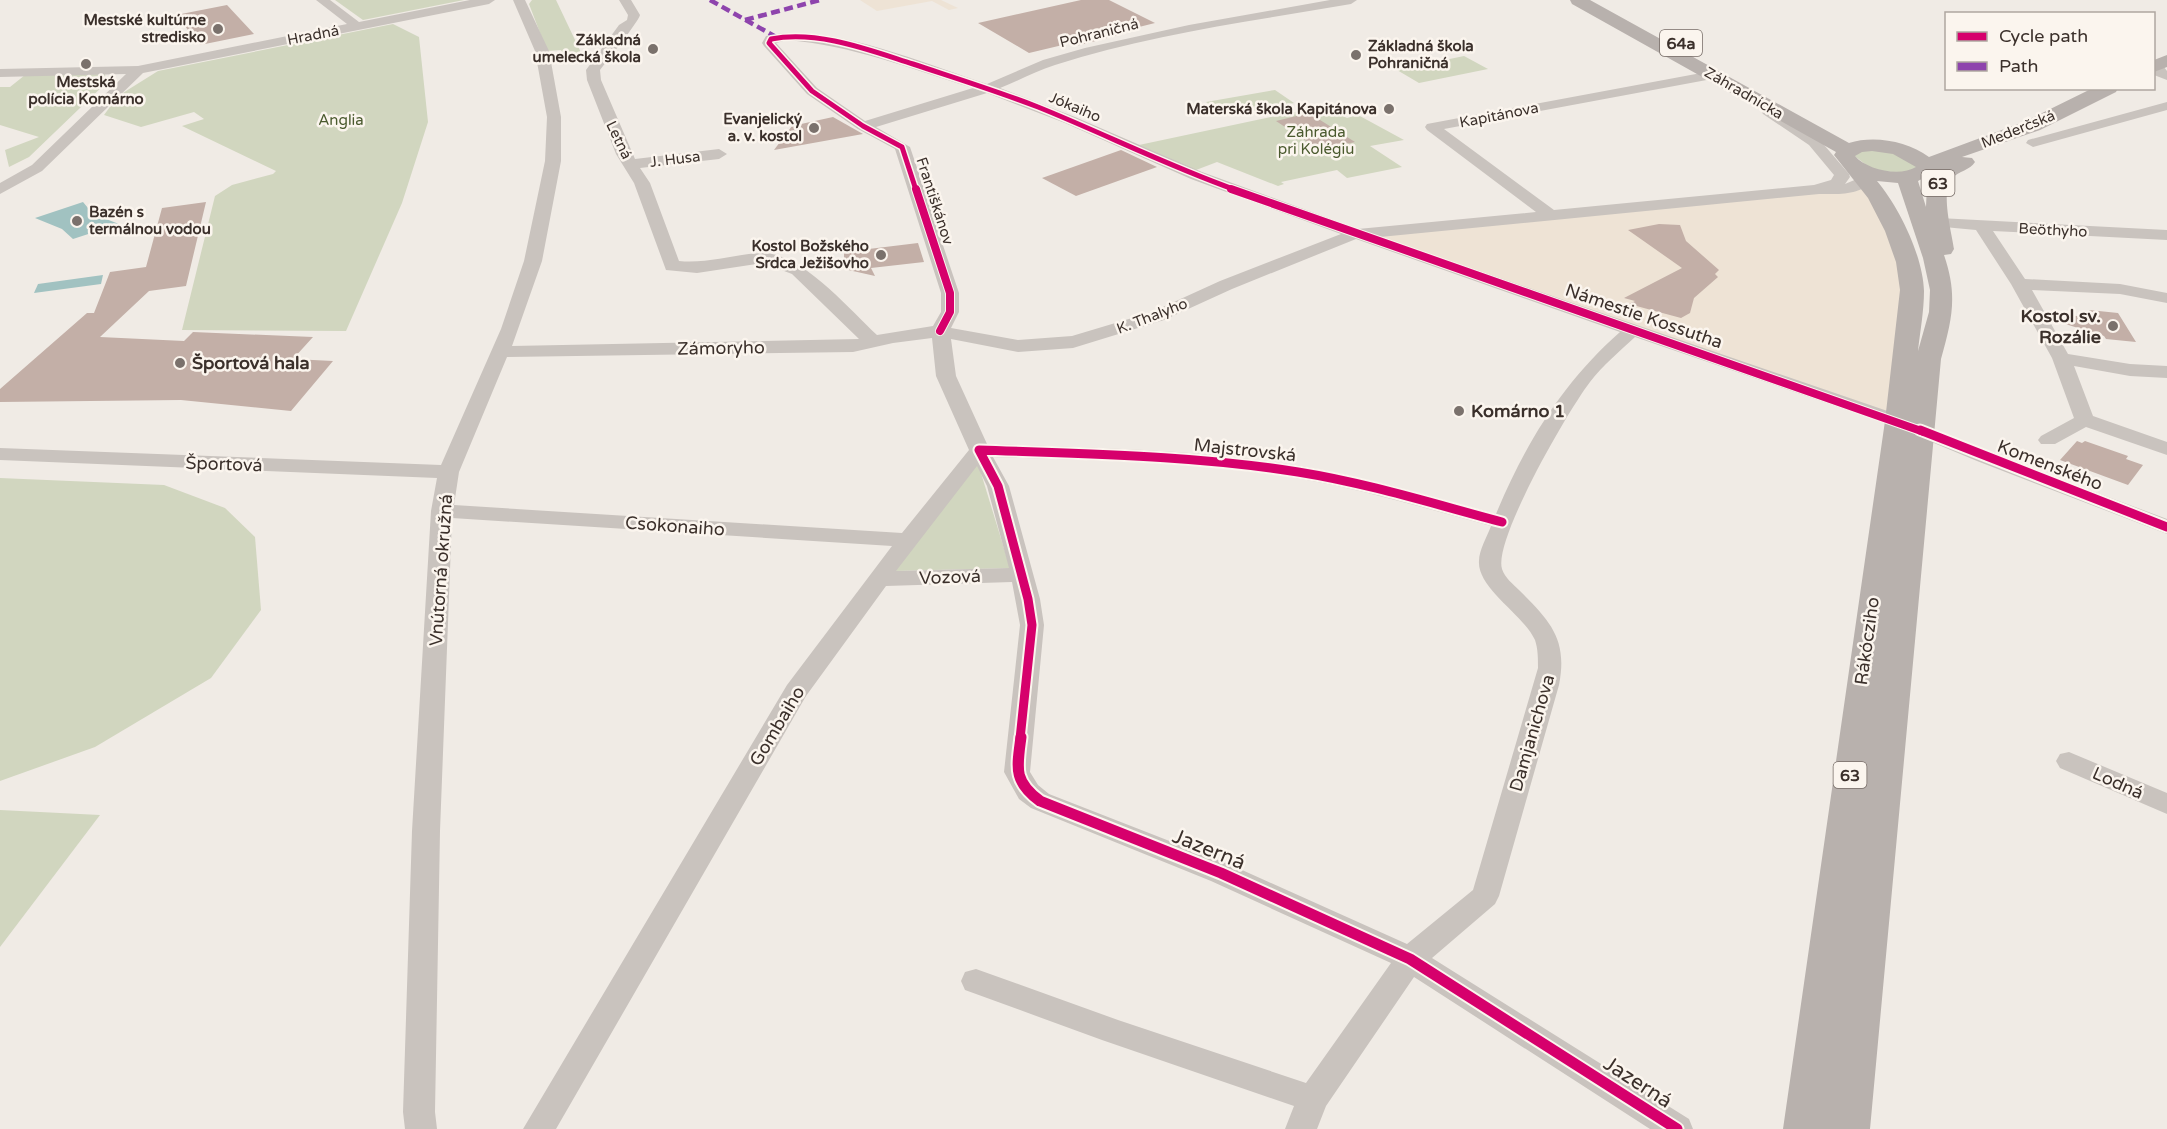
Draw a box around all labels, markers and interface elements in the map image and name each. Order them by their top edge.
place label: Mestské kultúrne stredisko [83,11,206,46]
legend [1945,12,2155,90]
street label: Pohraničná [1058,15,1140,51]
street label: Hradná [286,21,340,49]
marker: Mestské kultúrne stredisko [211,22,225,36]
text: Cycle path [1999,25,2088,47]
road number: 64a [1660,30,1702,56]
place label: Základná umelecká škola [533,31,641,66]
place label: Základná škola Pohraničná [1368,37,1474,72]
marker: Základná umelecká škola [646,42,660,56]
marker: Základná škola Pohraničná [1349,48,1363,62]
text: Path [1999,55,2038,77]
marker: Mestská polícia Komárno [79,57,93,71]
street label: Záhradnícka [1701,63,1787,123]
place label: Mestská polícia Komárno [28,73,144,109]
street label: Jókaiho [1046,88,1104,126]
street label: Kapitánova [1458,99,1540,131]
place label: Materská škola Kapitánova [1186,100,1377,119]
marker: Materská škola Kapitánova [1382,102,1396,116]
street label: Mederčská [1979,106,2057,152]
place label: Evanjelický a. v. kostol [723,110,802,145]
park label: Anglia [318,111,364,129]
street label: Letná [602,118,636,162]
marker: Evanjelický a. v. kostol [807,121,821,135]
park label: Záhrada pri Kolégiu [1278,123,1354,158]
street label: J. Husa [649,147,701,171]
street label: Františkánov [912,155,958,247]
road number: 63 [1922,170,1954,196]
place label: Bazén s termálnou vodou [88,203,211,238]
marker: Bazén s termálnou vodou [70,214,84,228]
street label: Beöthyho [2018,219,2088,241]
place label: Kostol Božského Srdca Ježišovho [751,237,869,272]
marker: Kostol Božského Srdca Ježišovho [874,248,888,262]
street label: Námestie Kossutha [1562,279,1726,353]
street label: K. Thalyho [1114,294,1190,338]
place label: Kostol sv. Rozálie [2021,305,2101,348]
marker: Kostol sv. Rozálie [2106,319,2120,333]
street label: Zámoryho [677,336,765,360]
place label: Športová hala [192,352,310,374]
marker: Športová hala [173,356,187,370]
place label: Komárno 1 [1471,400,1565,422]
marker: Komárno 1 [1452,404,1466,418]
street label: Majstrovská [1193,434,1297,466]
street label: Komenského [1994,435,2106,495]
street label: Športová [185,452,263,476]
street label: Vnútorná okružná [425,493,457,647]
street label: Csokonaiho [624,512,726,540]
street label: Vozová [919,565,981,589]
street label: Rákócziho [1850,596,1884,686]
street label: Damjanichova [1505,672,1559,794]
street label: Gombaiho [745,682,809,770]
road number: 63 [1834,762,1866,788]
street label: Lodná [2089,762,2147,804]
street label: Jazerná [1169,824,1249,875]
street label: Jazerná [1599,1051,1677,1114]

